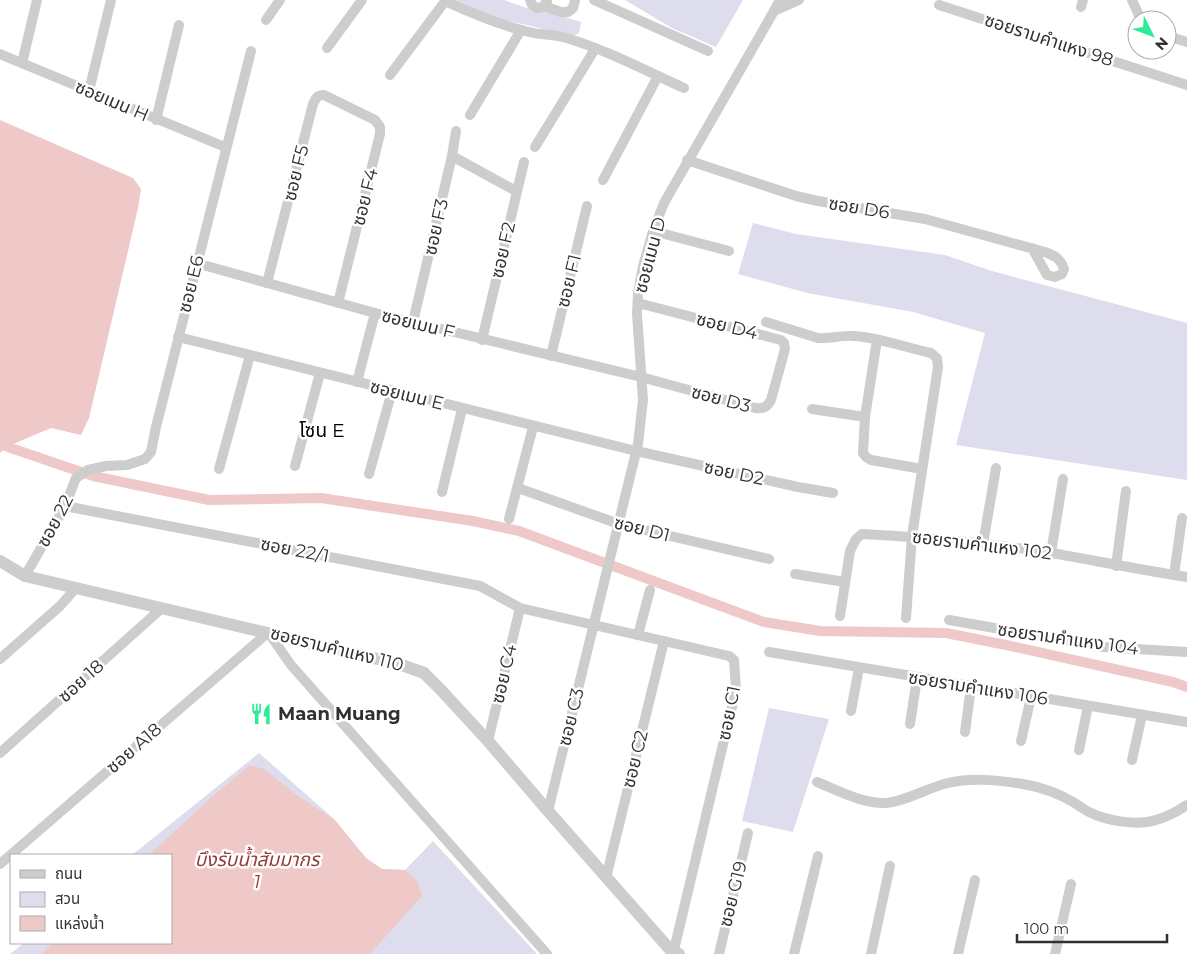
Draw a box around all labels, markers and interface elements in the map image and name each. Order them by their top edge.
street label: ซอยรามคําแหง 98 [982,9,1116,71]
north arrow [1127,10,1177,60]
text: N [1151,33,1172,54]
street label: ซอยเมน H [72,76,152,126]
street label: ซอย F5 [278,143,314,203]
street label: ซอย F4 [347,166,383,228]
street label: ซอย D6 [827,192,891,224]
street label: ซอย F3 [419,197,453,257]
street label: ซอยเมน D [629,214,671,296]
street label: ซอย F2 [486,220,520,280]
street label: ซอย F1 [552,252,586,310]
street label: ซอย E6 [173,253,209,315]
street label: ซอยเมน F [379,304,457,344]
street label: ซอย D4 [694,308,760,344]
street label: ซอยเมน E [368,375,446,415]
street label: ซอย D3 [689,381,753,417]
district label: โซน E [299,419,345,442]
street label: ซอย D2 [702,456,766,490]
street label: ซอย 22 [32,491,78,551]
street label: ซอย D1 [612,511,672,547]
street label: ซอยรามคําแหง 102 [911,526,1053,564]
street label: ซอย 22/1 [259,533,331,567]
street label: ซอยรามคําแหง 104 [996,618,1140,660]
street label: ซอยรามคำแหง 110 [268,622,406,676]
street label: ซอย C4 [487,642,521,706]
street label: ซอย 18 [54,655,108,707]
street label: ซอยรามคําแหง 106 [907,666,1049,710]
street label: ซอย C1 [713,684,745,742]
street label: ซอย C3 [553,686,589,748]
restaurant icon: Maan Muang [248,701,274,727]
place label: Maan Muang [278,703,401,725]
street label: ซอย A18 [102,718,166,778]
street label: ซอย C2 [617,728,653,790]
water label: บึงรับน้ำสัมมากร 1 [195,846,321,893]
legend [10,854,172,944]
street label: ซอย G19 [714,859,752,929]
text: ถนน [55,864,82,883]
text: สวน [55,889,80,908]
scale bar [1017,912,1167,944]
text: แหล่งน้ำ [55,913,104,933]
text: 100 m [1024,919,1069,938]

